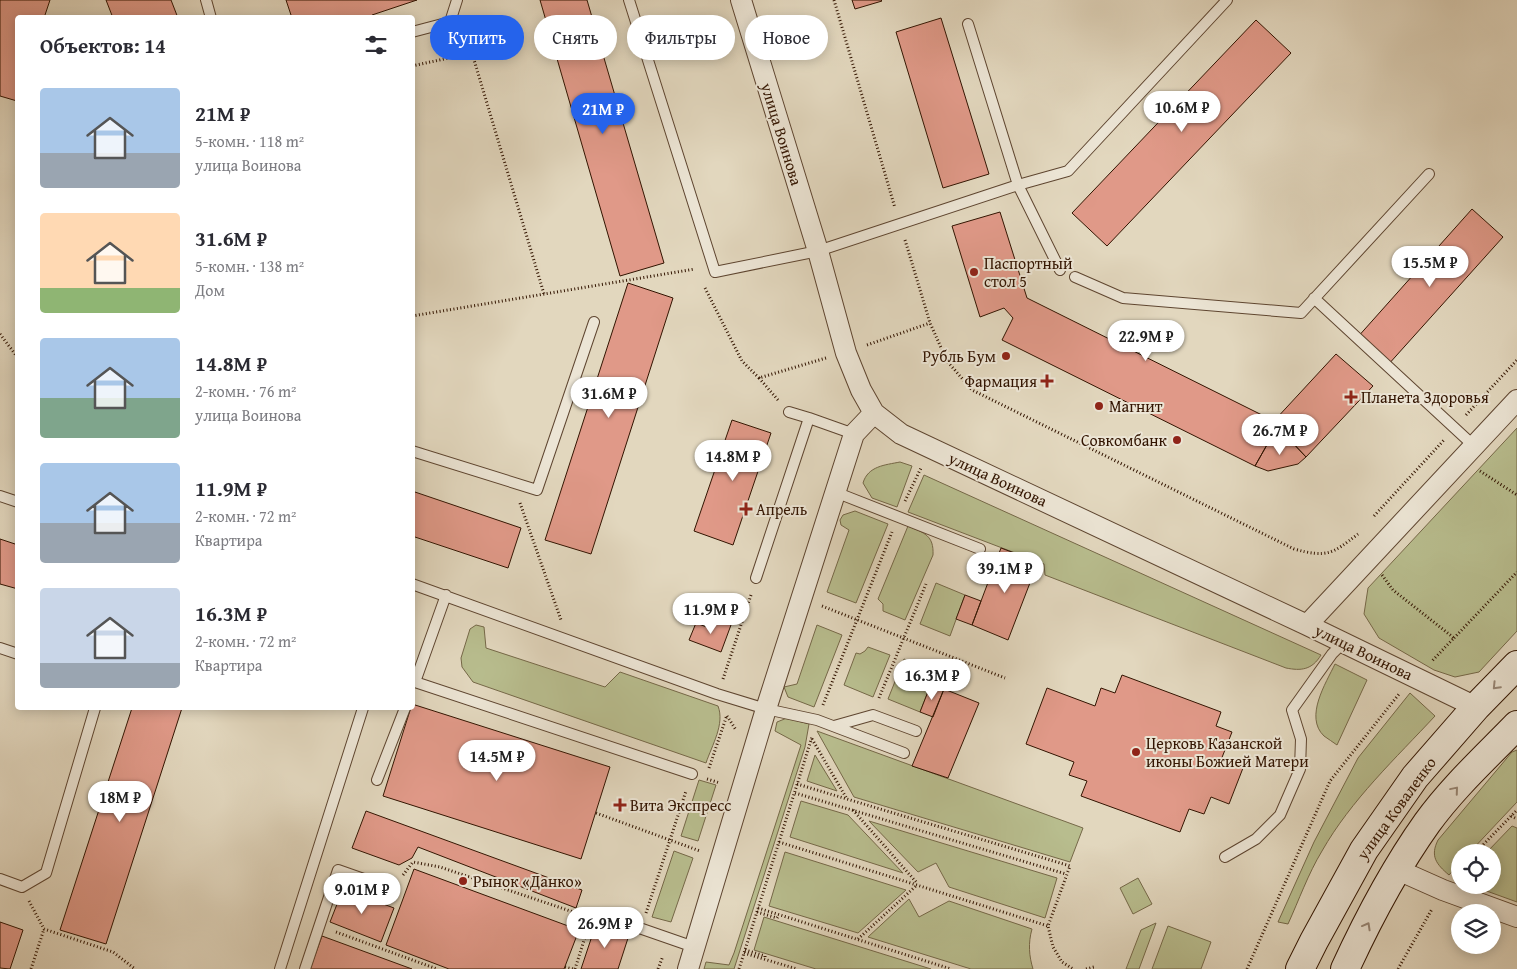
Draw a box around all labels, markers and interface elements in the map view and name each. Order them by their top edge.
chip: Купить [430,15,524,60]
chip: Снять [534,15,617,60]
chip: Фильтры [627,15,735,60]
chip: Новое [745,15,828,60]
text: Объектов: 14 [40,30,166,61]
icon: filters [362,31,390,59]
street label: улица Воинова [755,79,809,189]
pin: 10.6M ₽ [1136,90,1228,133]
pin: 21M ₽ [568,92,638,135]
text: 10.6M ₽ [1155,95,1209,119]
text: 21M ₽ [582,97,624,121]
text: 21M ₽ [195,98,250,129]
icon: home [80,108,140,168]
text: 5-комн. · 118 m² [195,129,304,153]
text: улица Воинова [195,153,301,177]
text: 31.6M ₽ [195,223,267,254]
icon: home [80,233,140,293]
pin: 15.5M ₽ [1384,246,1476,288]
text: 15.5M ₽ [1403,250,1457,274]
place label: Паспортный стол 5 [984,251,1073,293]
text: 5-комн. · 138 m² [195,254,304,278]
marker: Паспортный стол 5 [968,266,980,278]
text: Дом [195,278,225,302]
pin: 22.9M ₽ [1100,320,1192,362]
text: 22.9M ₽ [1119,324,1173,348]
place label: Рубль Бум [923,344,996,368]
text: 14.8M ₽ [195,348,267,379]
marker: Рубль Бум [1000,350,1012,362]
icon: home [80,358,140,418]
place label: Фармация [965,369,1037,393]
marker: Фармация [1041,375,1053,387]
pin: 31.6M ₽ [563,376,655,419]
text: 2-комн. · 76 m² [195,379,296,403]
text: 31.6M ₽ [582,381,636,405]
place label: Планета Здоровья [1361,385,1489,409]
marker: Планета Здоровья [1345,391,1357,403]
place label: Магнит [1109,394,1163,418]
marker: Магнит [1093,400,1105,412]
text: улица Воинова [195,403,301,427]
pin: 26.7M ₽ [1234,414,1326,456]
text: 26.7M ₽ [1253,418,1307,442]
place label: Совкомбанк [1081,428,1168,452]
marker: Совкомбанк [1171,434,1183,446]
pin: 14.8M ₽ [687,440,779,482]
text: 14.8M ₽ [706,444,760,468]
street label: улица Воинова [944,445,1052,513]
text: 11.9M ₽ [195,473,267,504]
icon: home [80,483,140,543]
place label: Апрель [756,497,808,521]
marker: Апрель [740,503,752,515]
text: 2-комн. · 72 m² [195,504,296,528]
text: Квартира [195,528,262,552]
pin: 39.1M ₽ [959,552,1051,594]
text: 39.1M ₽ [978,556,1032,580]
pin: 11.9M ₽ [665,592,757,635]
text: 11.9M ₽ [684,597,738,621]
text: 16.3M ₽ [195,598,267,629]
icon: home [80,608,140,668]
street label: улица Воинова [1310,617,1417,686]
text: 2-комн. · 72 m² [195,629,296,653]
text: Квартира [195,653,262,677]
pin: 16.3M ₽ [886,658,978,701]
text: 16.3M ₽ [905,663,959,687]
one-way arrow [1493,680,1502,689]
place label: Церковь Казанской иконы Божией Матери [1146,731,1309,773]
pin: 14.5M ₽ [451,740,543,782]
text: 14.5M ₽ [470,744,524,768]
marker: Церковь Казанской иконы Божией Матери [1130,746,1142,758]
street label: улица Коваленко [1350,751,1442,865]
pin: 18M ₽ [85,780,155,823]
text: 18M ₽ [99,785,141,809]
one-way arrow [1450,787,1458,796]
place label: Вита Экспресс [630,793,731,817]
marker: Вита Экспресс [614,799,626,811]
map controls [1451,844,1501,954]
button: locate [1451,844,1501,894]
place label: Рынок «Данко» [473,869,582,893]
pin: 9.01M ₽ [316,872,408,915]
marker: Рынок «Данко» [457,875,469,887]
text: 9.01M ₽ [335,877,389,901]
button: layers [1451,904,1501,954]
pin: 26.9M ₽ [559,906,651,949]
text: 26.9M ₽ [578,911,632,935]
one-way arrow [1361,922,1371,931]

